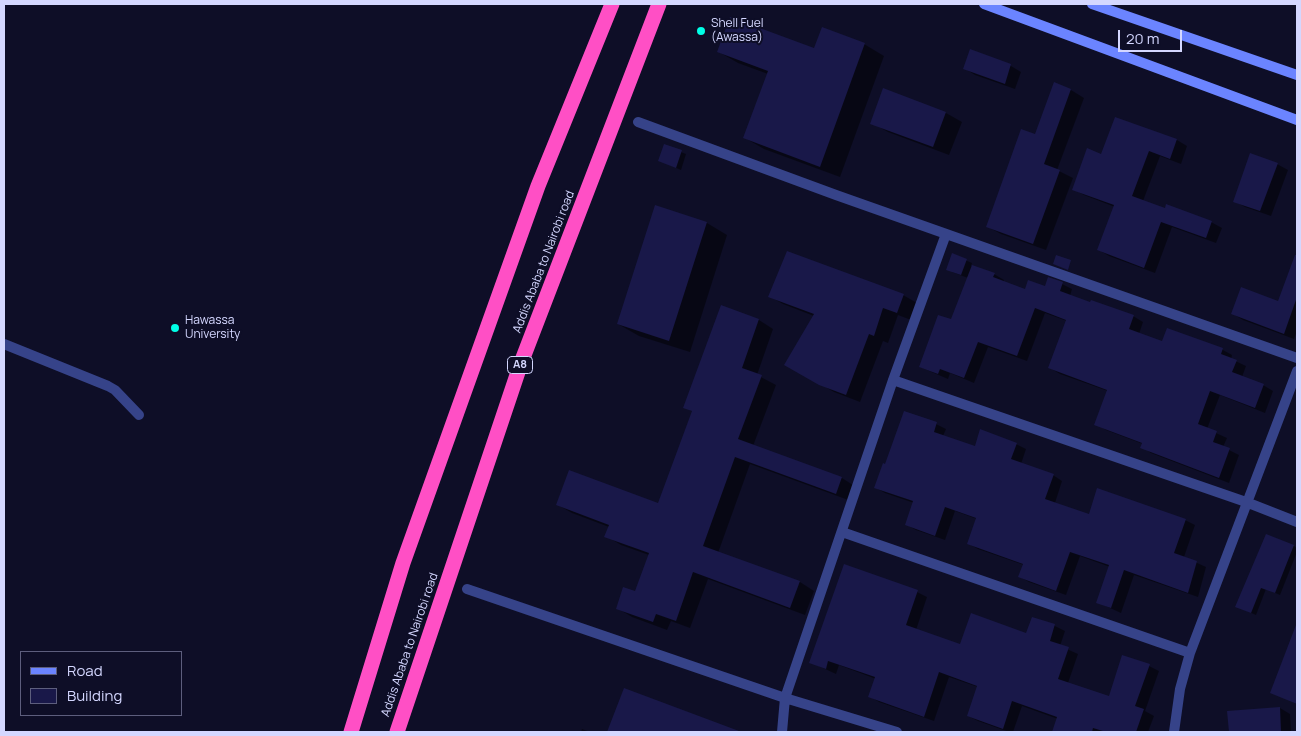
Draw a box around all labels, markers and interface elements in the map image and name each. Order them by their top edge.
place label: Shell Fuel (Awassa) [711,17,764,45]
scale bar [1121,20,1185,52]
marker: Shell Fuel (Awassa) [695,25,707,37]
text: 20 m [1126,28,1159,49]
street label: Addis Ababa to Nairobi road [510,189,578,335]
place label: Hawassa University [185,314,240,342]
marker: Hawassa University [169,322,181,334]
road number: A8 [508,356,532,374]
street label: Addis Ababa to Nairobi road [379,571,441,719]
legend [20,651,182,716]
text: Road [67,660,103,681]
text: Building [67,685,122,706]

